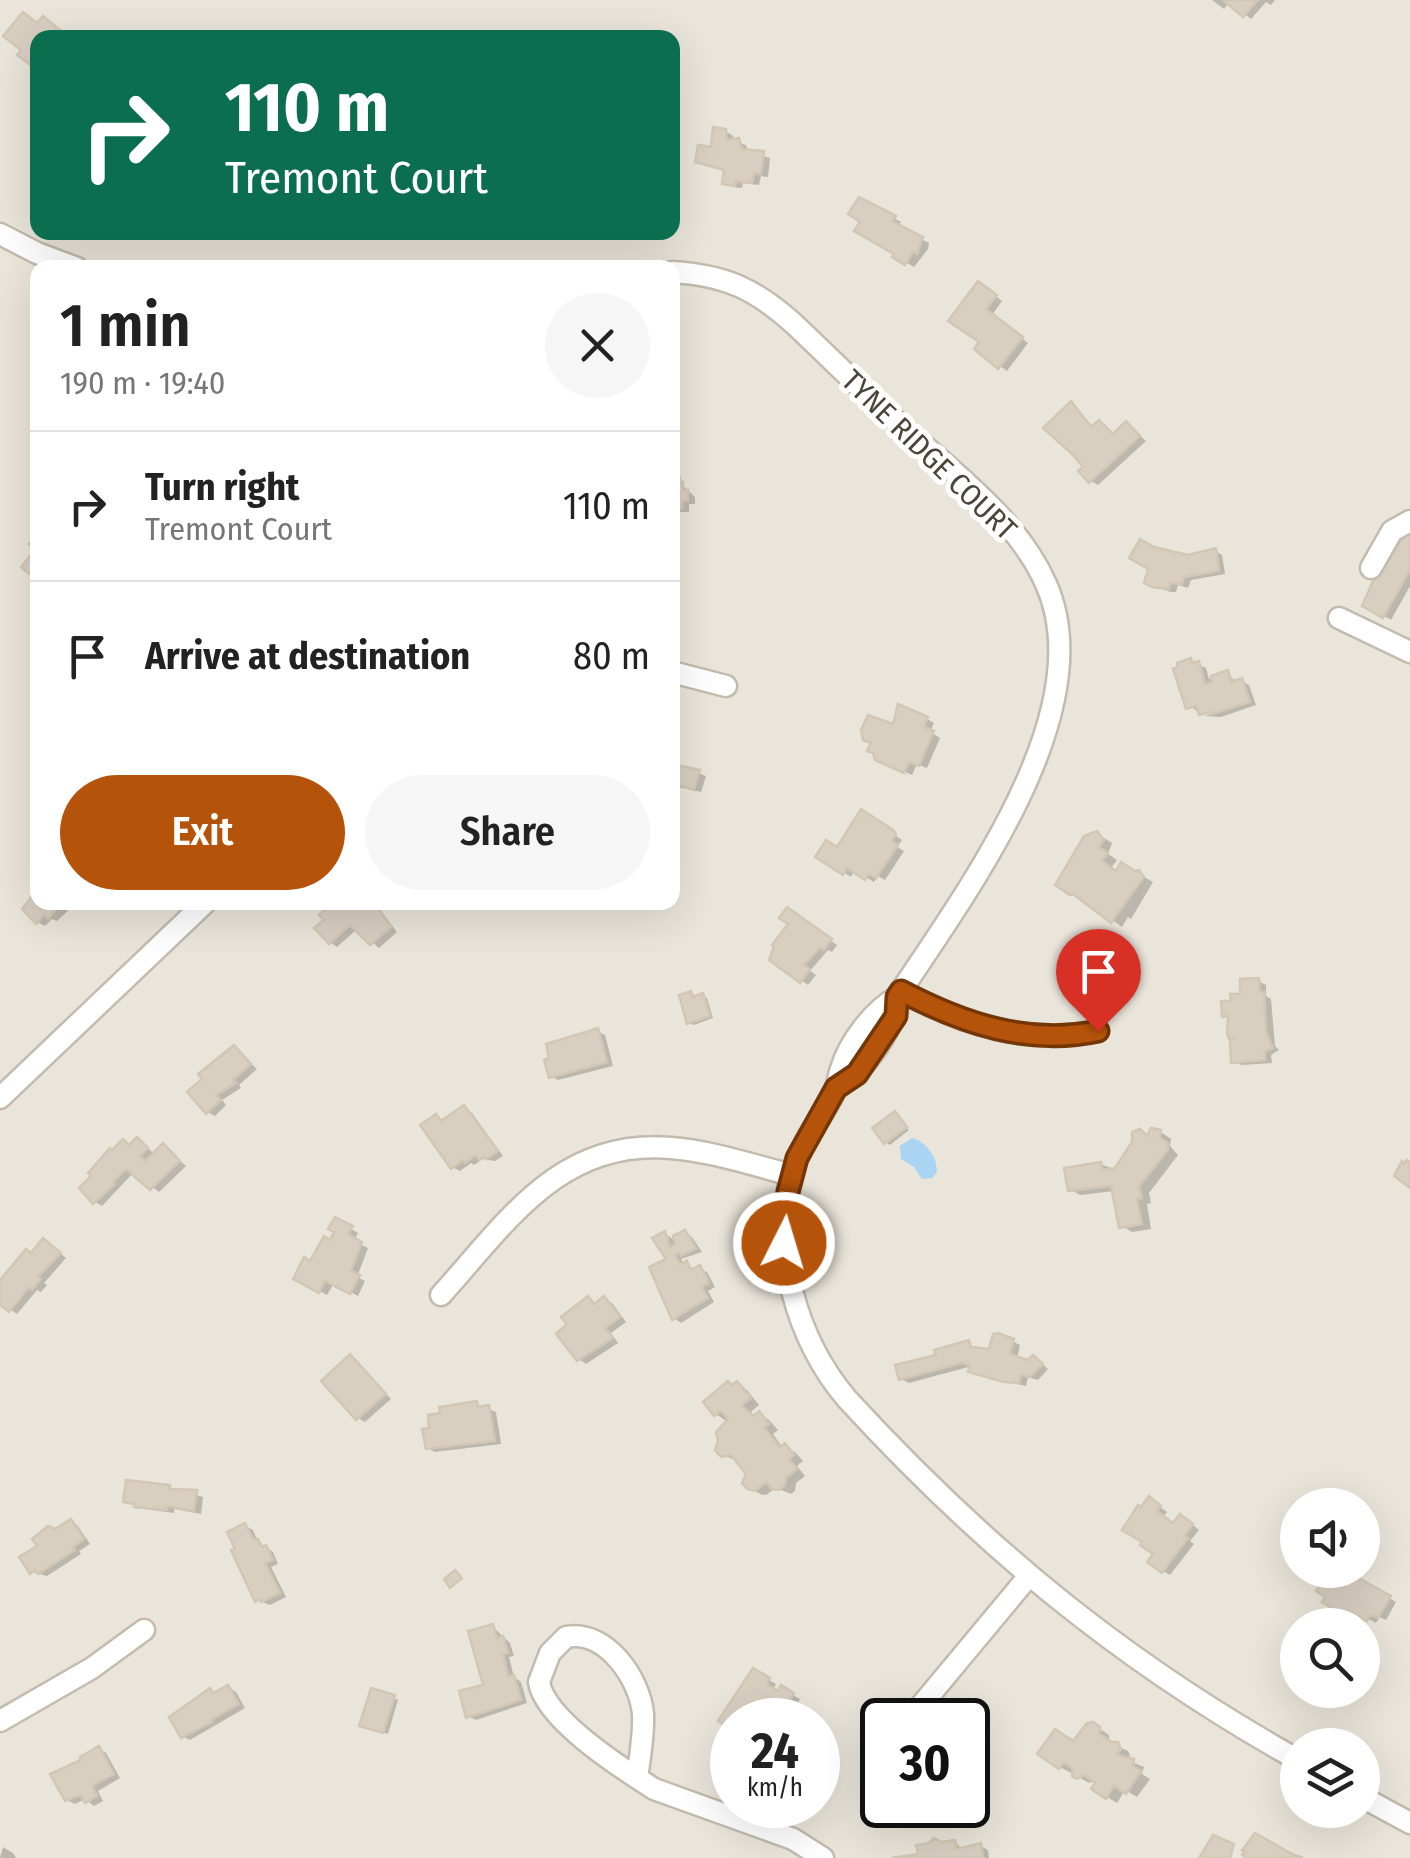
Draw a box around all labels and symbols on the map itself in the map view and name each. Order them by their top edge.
street label: TYNE RIDGE COURT [834,363,1024,548]
pin [1056,929,1141,1032]
position arrow [732,1191,836,1295]
speed limit sign: 30 [860,1698,990,1828]

